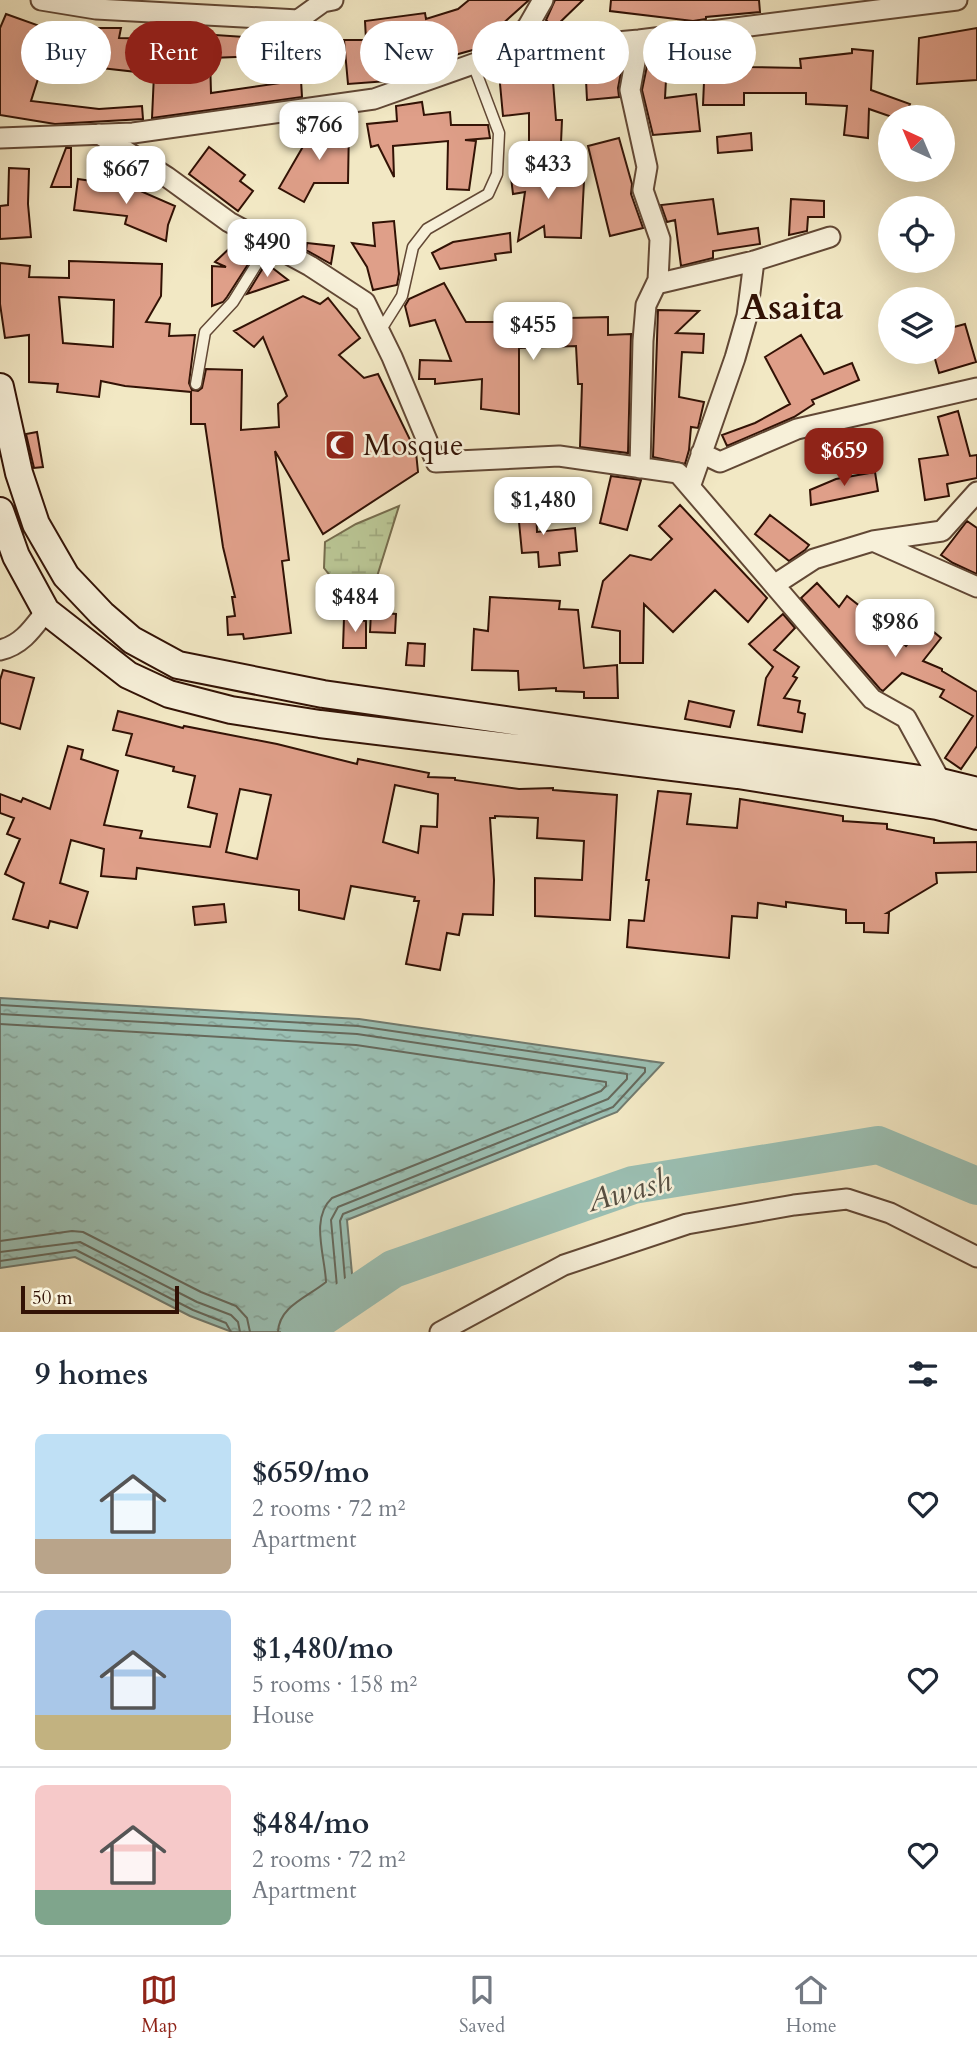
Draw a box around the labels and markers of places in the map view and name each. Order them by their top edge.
pin: $766 [278,102,360,162]
pin: $433 [507,142,589,201]
pin: $667 [85,146,167,206]
pin: $490 [226,219,308,279]
pin: $455 [492,302,574,362]
place label: Mosque [363,425,464,466]
mosque icon: Mosque [323,428,357,462]
pin: $659 [803,428,885,488]
pin: $1,480 [486,477,600,537]
pin: $484 [314,574,396,634]
pin: $986 [854,600,936,659]

